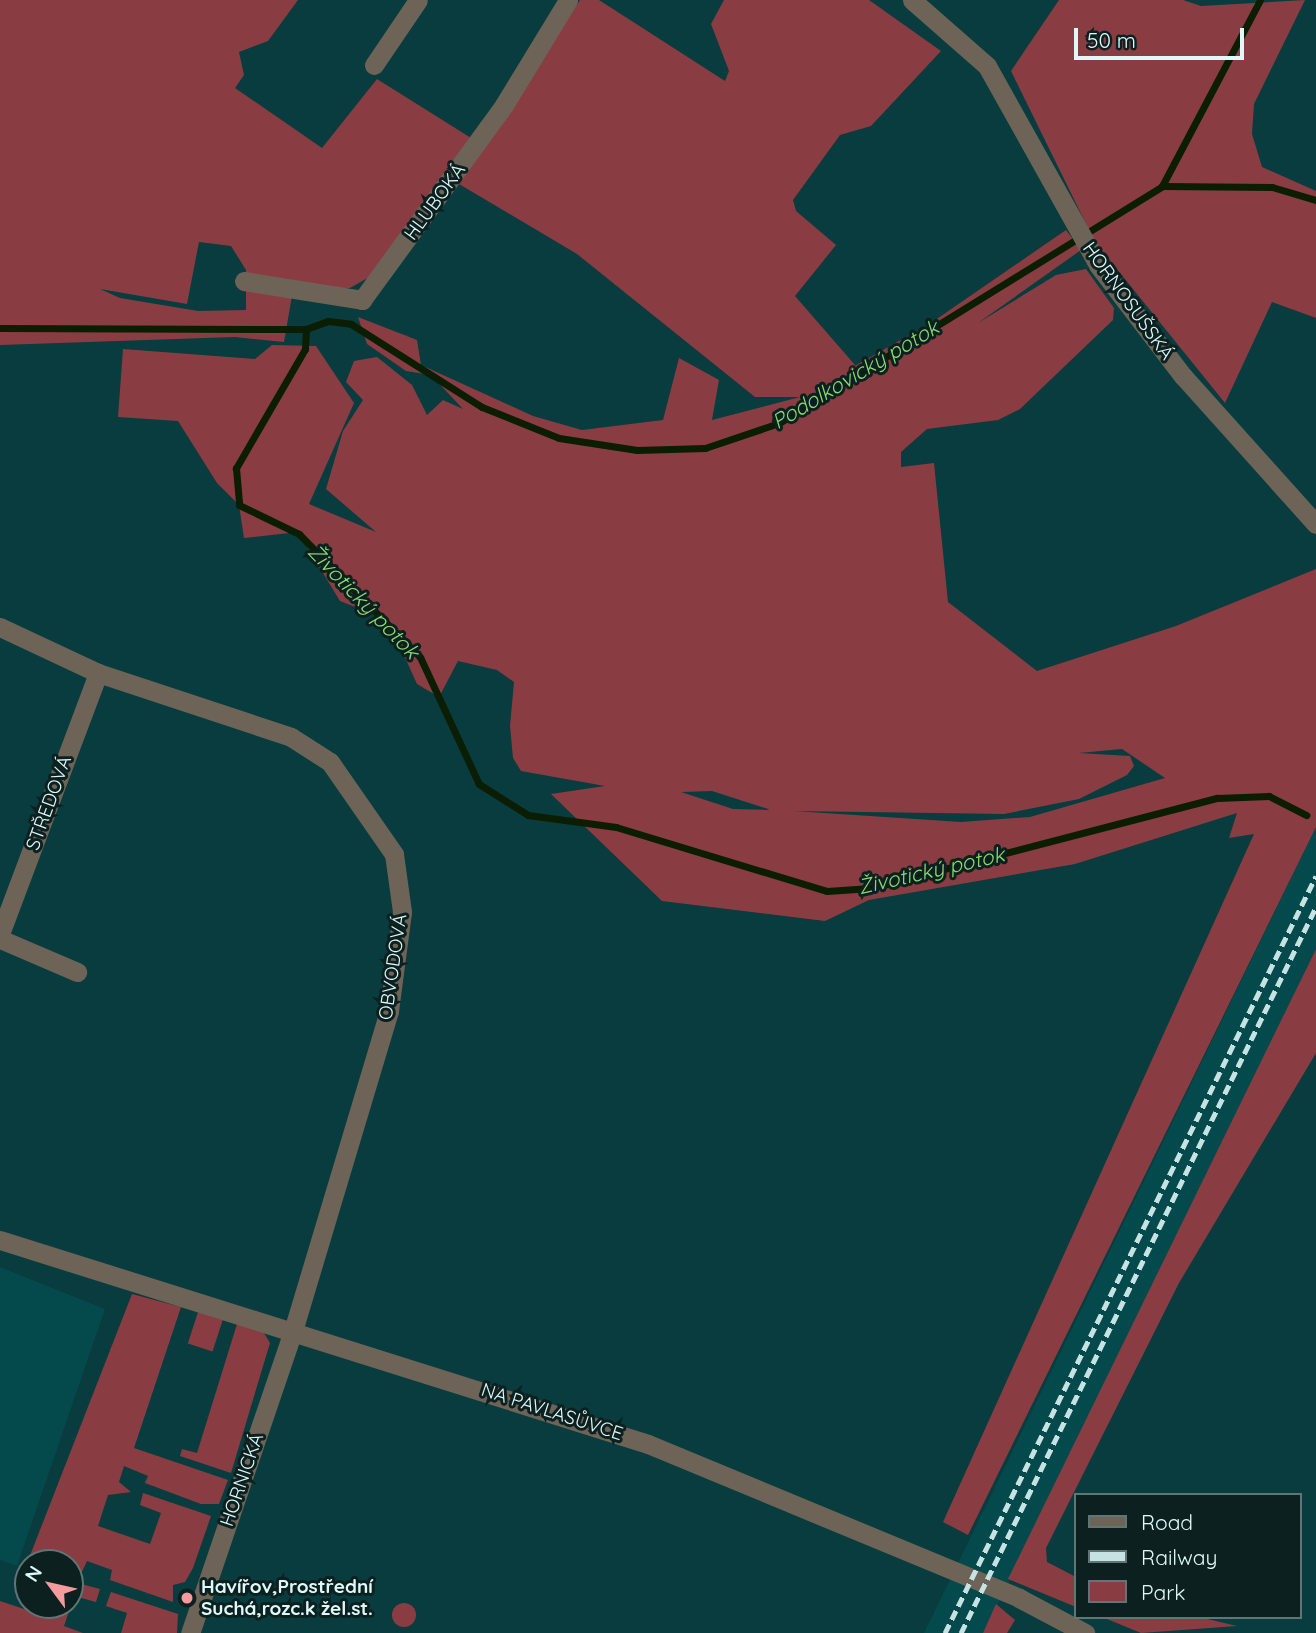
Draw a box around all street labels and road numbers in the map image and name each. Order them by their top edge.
street label: HLUBOKÁ [400,159,470,245]
street label: HORNOSUŠSKÁ [1078,238,1178,364]
street label: STŘEDOVÁ [21,753,77,853]
street label: OBVODOVÁ [374,913,412,1021]
street label: NA PAVLASŮVCE [478,1378,626,1446]
street label: HORNICKÁ [215,1430,269,1530]

